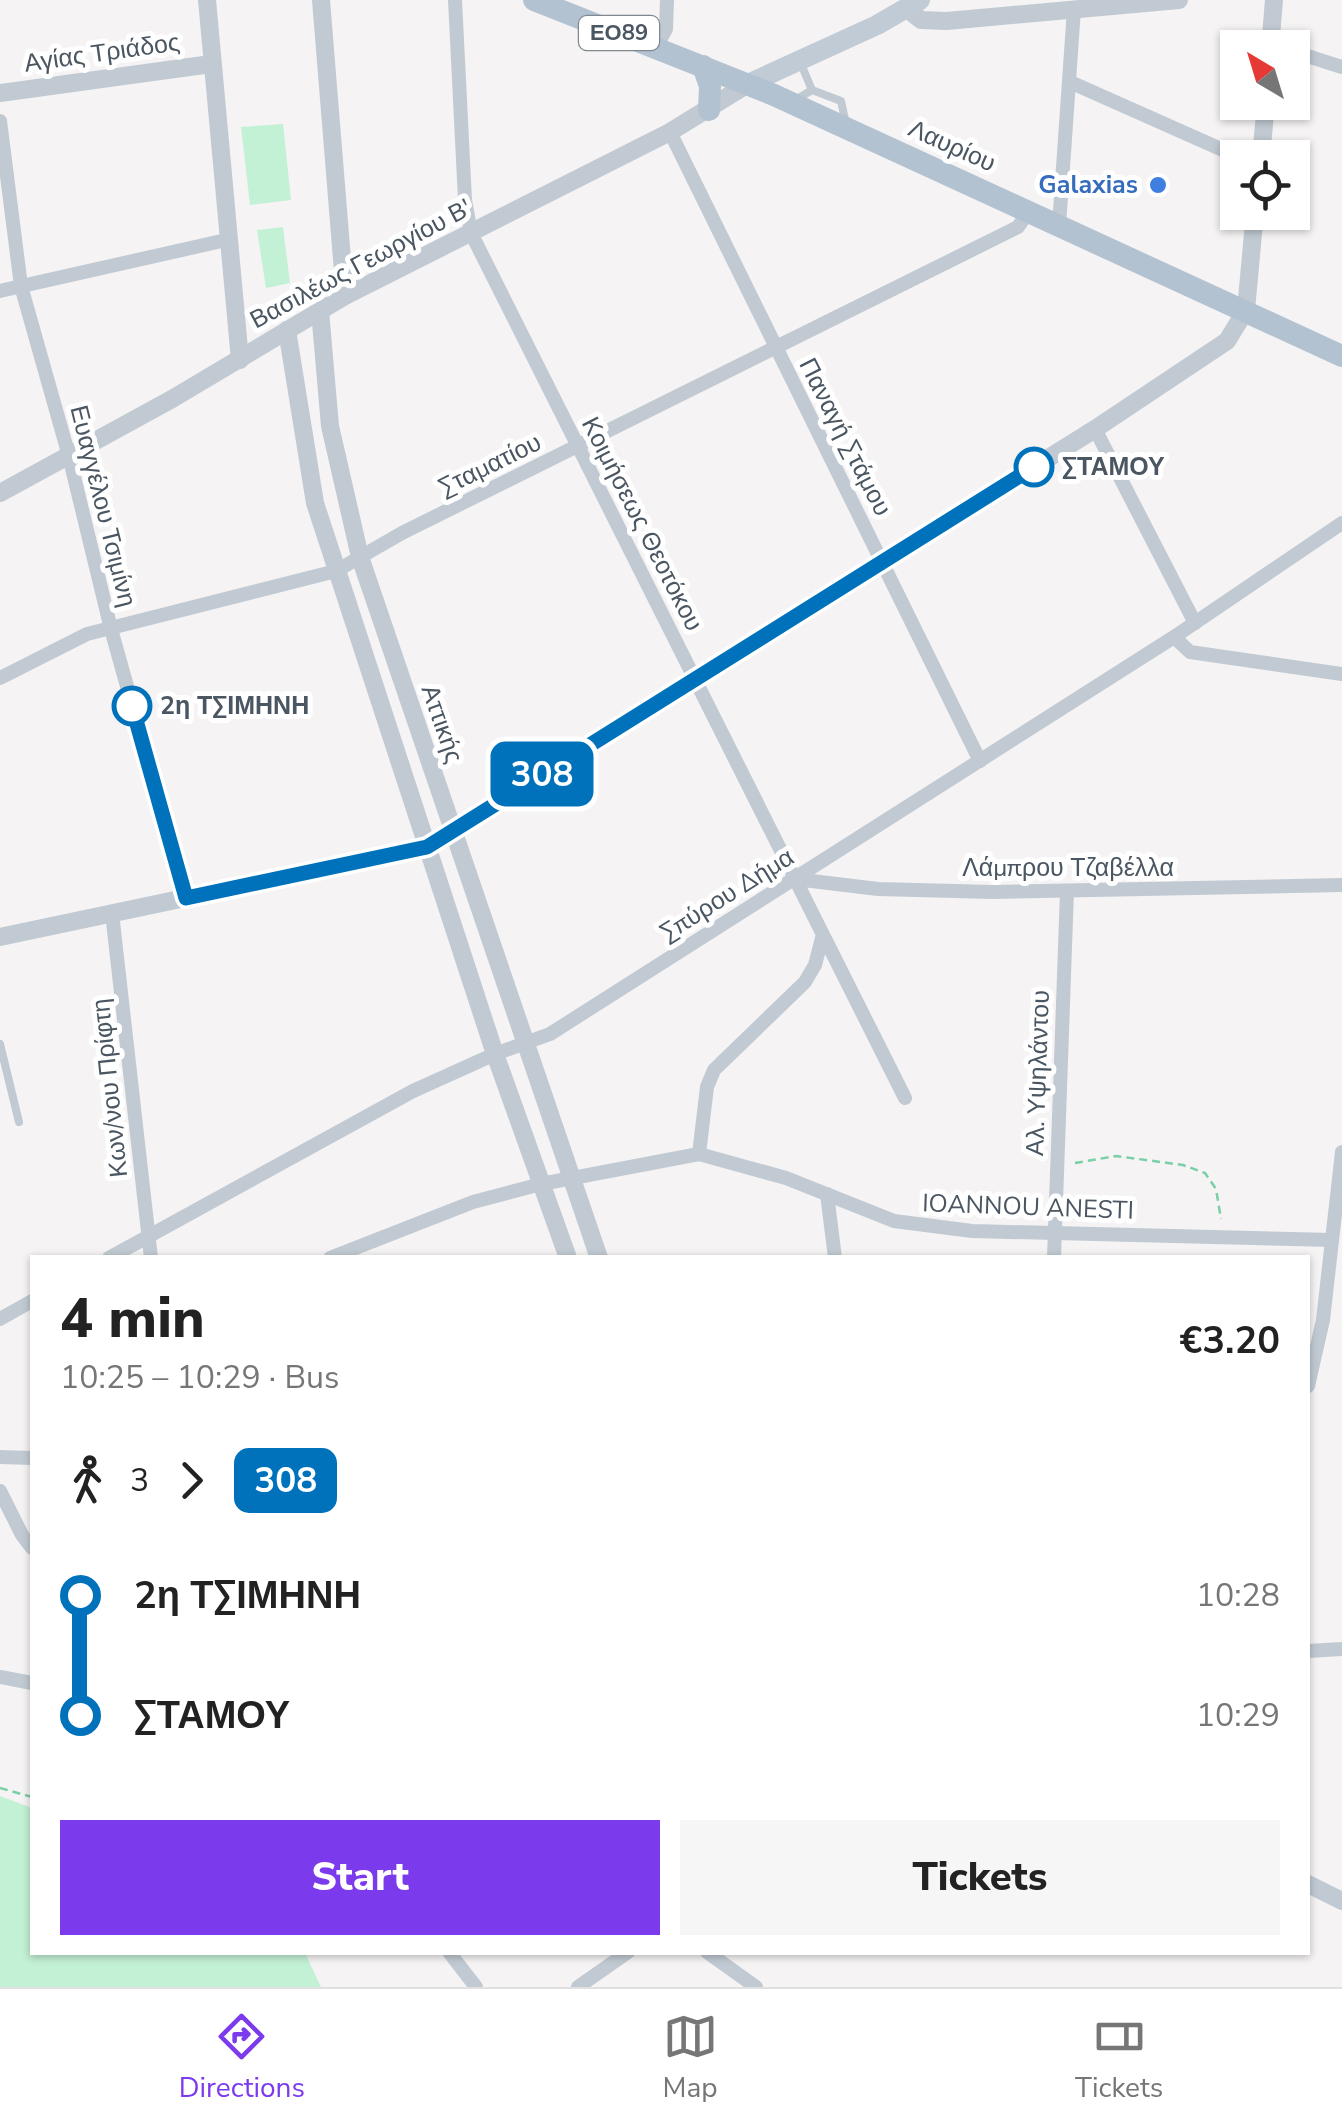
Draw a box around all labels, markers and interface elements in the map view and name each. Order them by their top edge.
road number: ΕΟ89 [579,16,659,50]
street label: Αγίας Τριάδος [22,25,182,81]
north arrow [1220,30,1310,120]
map controls [1220,30,1310,230]
street label: Λαυρίου [903,112,1001,180]
button: locate [1220,140,1310,230]
place label: Galaxias [1038,168,1138,202]
marker: Galaxias [1147,174,1169,196]
street label: Βασιλέως Γεωργίου Β' [244,191,478,337]
street label: Παναγή Στάμου [791,352,899,522]
street label: Ευαγγέλου Τσιμίνη [62,402,144,610]
street label: Κοιμήσεως Θεοτόκου [573,411,711,637]
street label: Σταματίου [433,426,547,504]
marker: ΣΤΑΜΟΥ [1015,448,1053,486]
place label: ΣΤΑΜΟΥ [1062,450,1165,484]
street label: Αττικής [413,680,471,768]
marker: 2η ΤΣΙΜΗΝΗ [113,687,151,725]
place label: 2η ΤΣΙΜΗΝΗ [160,689,309,723]
line badge: 308 [484,742,600,806]
text: 308 [510,751,574,798]
street label: Σπύρου Δήμα [653,840,801,950]
street label: Λάμπρου Τζαβέλλα [962,851,1174,885]
street label: Αλ. Υψηλάντου [1018,990,1058,1156]
street label: Κων/νου Πρίφτη [84,997,136,1179]
street label: IOANNOU ANESTI [922,1186,1134,1228]
text: 4 min [60,1281,205,1356]
text: €3.20 [1179,1315,1280,1366]
text: 10:25 – 10:29 · Bus [60,1356,339,1399]
icon: walk [60,1453,115,1508]
icon: forward [164,1453,219,1508]
text: 308 [254,1457,317,1504]
text: 3 [130,1459,149,1502]
text: 2η ΤΣΙΜΗΝΗ [134,1570,361,1621]
text: 10:28 [1196,1574,1280,1617]
text: ΣΤΑΜΟΥ [134,1690,290,1741]
text: 10:29 [1196,1694,1280,1737]
button: Start [60,1820,660,1935]
button: Tickets [680,1820,1280,1935]
tab: Directions [179,2009,305,2107]
tab: Map [662,2009,718,2107]
tab: Tickets [1075,2009,1163,2107]

